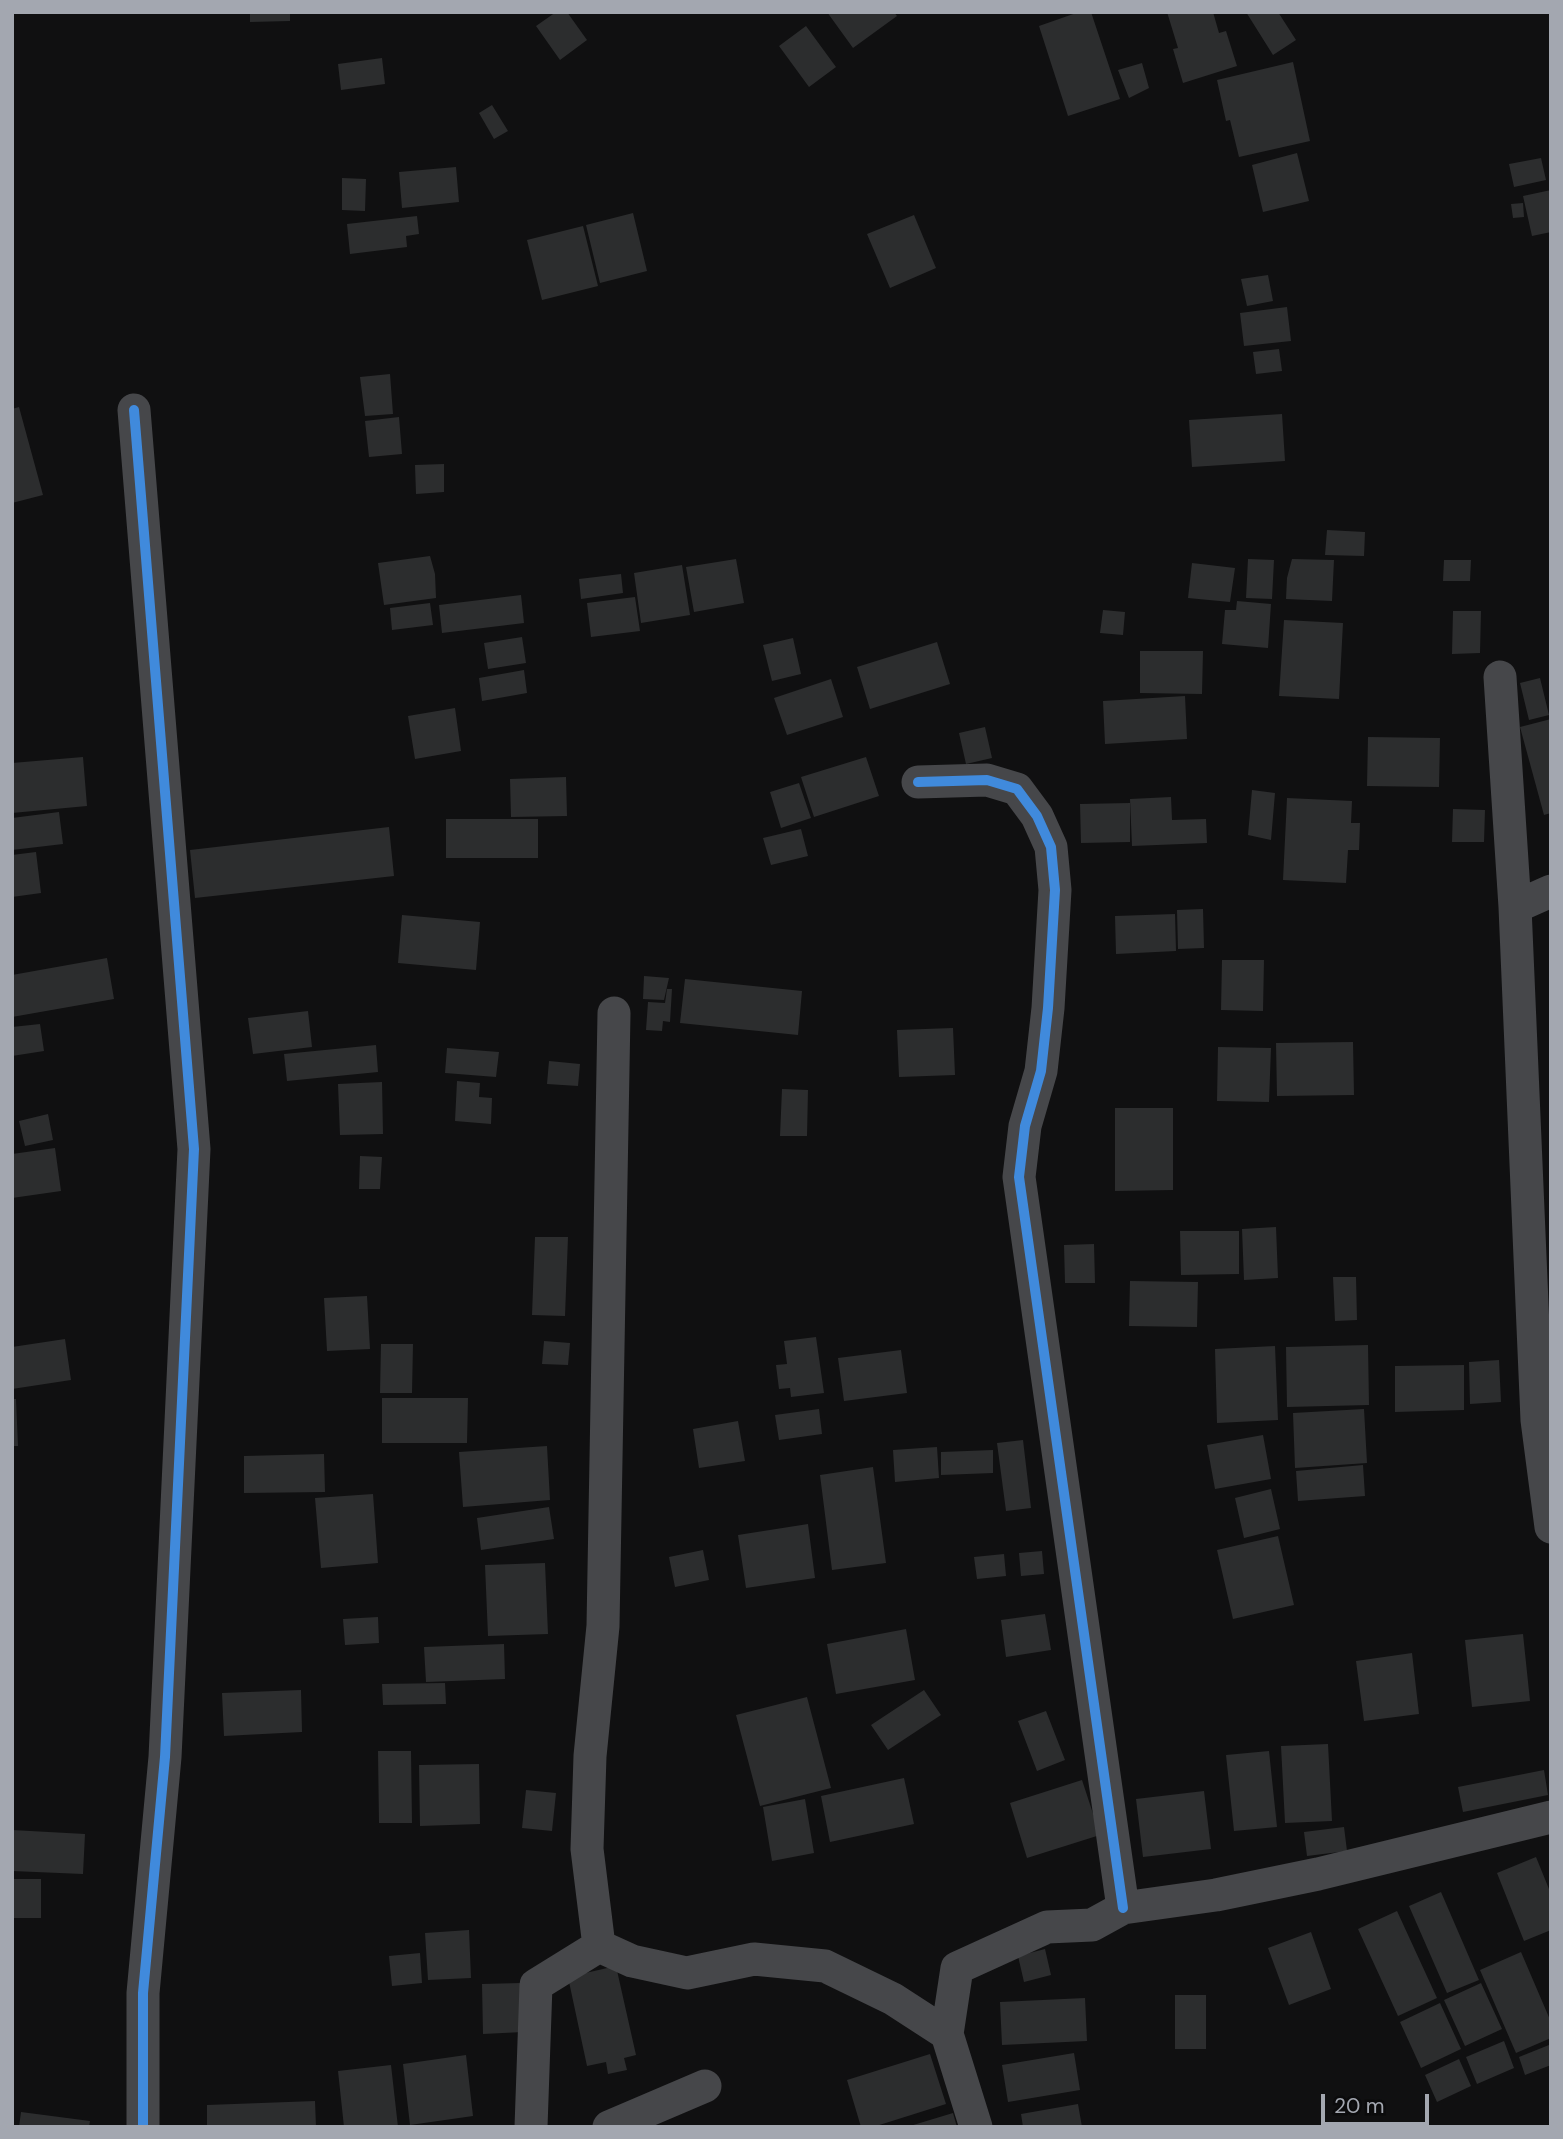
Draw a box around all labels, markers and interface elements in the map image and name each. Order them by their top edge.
scale bar [1325,2080,1434,2124]
text: 20 m [1334,2092,1385,2120]

